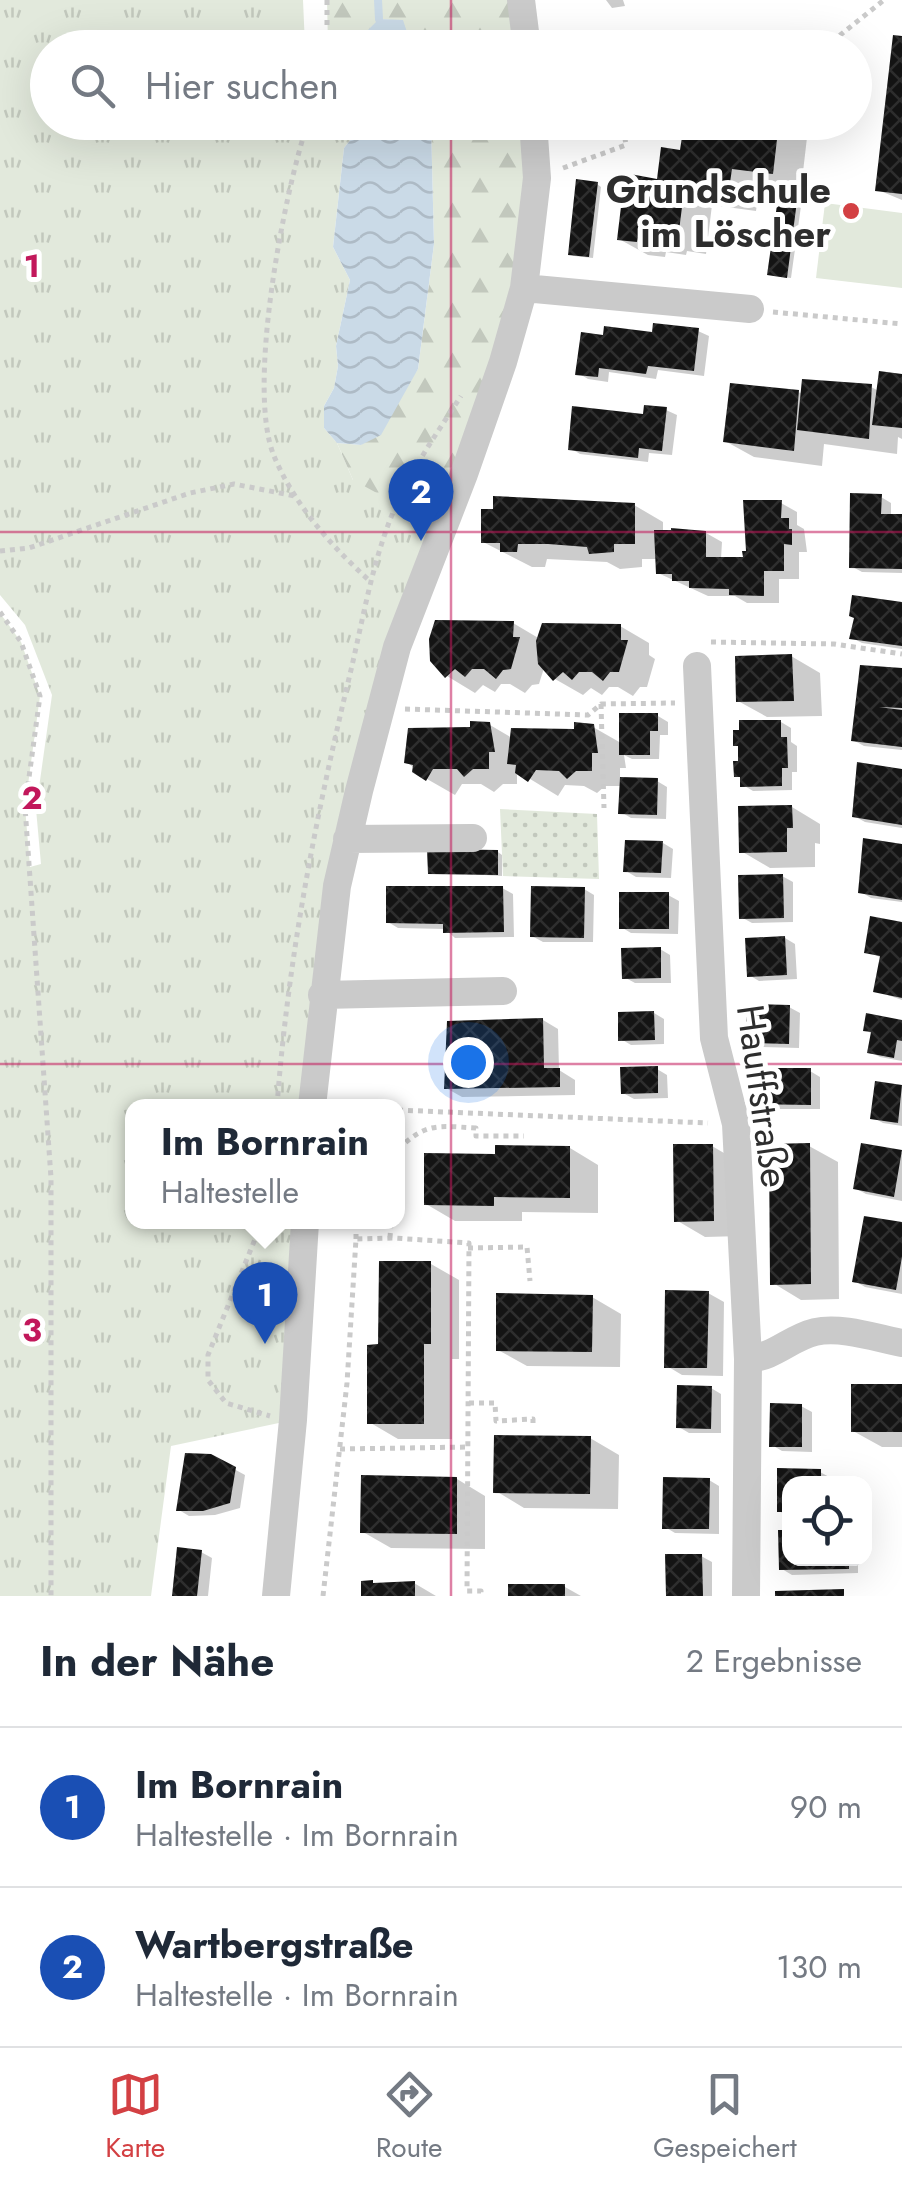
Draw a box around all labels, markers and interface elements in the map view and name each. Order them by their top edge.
search box [30,30,872,140]
icon: search [65,58,120,113]
text: Hier suchen [145,58,339,113]
place label: Grundschule im Löscher [606,162,831,261]
marker: Grundschule im Löscher [840,200,862,222]
text: 1 [24,243,40,289]
pin: 2 [388,458,454,541]
text: 2 [22,775,43,821]
street label: Hauffstraße [723,1001,803,1191]
your location [443,1037,494,1088]
popup [125,1099,405,1229]
text: Im Bornrain [161,1114,369,1169]
text: Haltestelle [161,1169,299,1215]
pin: 1 [232,1262,298,1344]
text: 3 [22,1307,42,1353]
map controls [782,1476,872,1566]
button: locate [782,1476,872,1566]
text: In der Nähe [40,1631,274,1692]
text: 2 Ergebnisse [686,1638,862,1684]
text: Im Bornrain [135,1757,343,1812]
text: 1 [64,1784,81,1830]
text: 90 m [790,1784,862,1830]
text: Haltestelle · Im Bornrain [135,1812,459,1858]
text: Wartbergstraße [135,1917,414,1972]
text: 2 [62,1944,83,1990]
text: 130 m [776,1944,862,1990]
text: Haltestelle · Im Bornrain [135,1972,459,2018]
tab: Karte [105,2067,165,2168]
tab: Route [376,2067,442,2168]
tab: Gespeichert [653,2067,797,2168]

